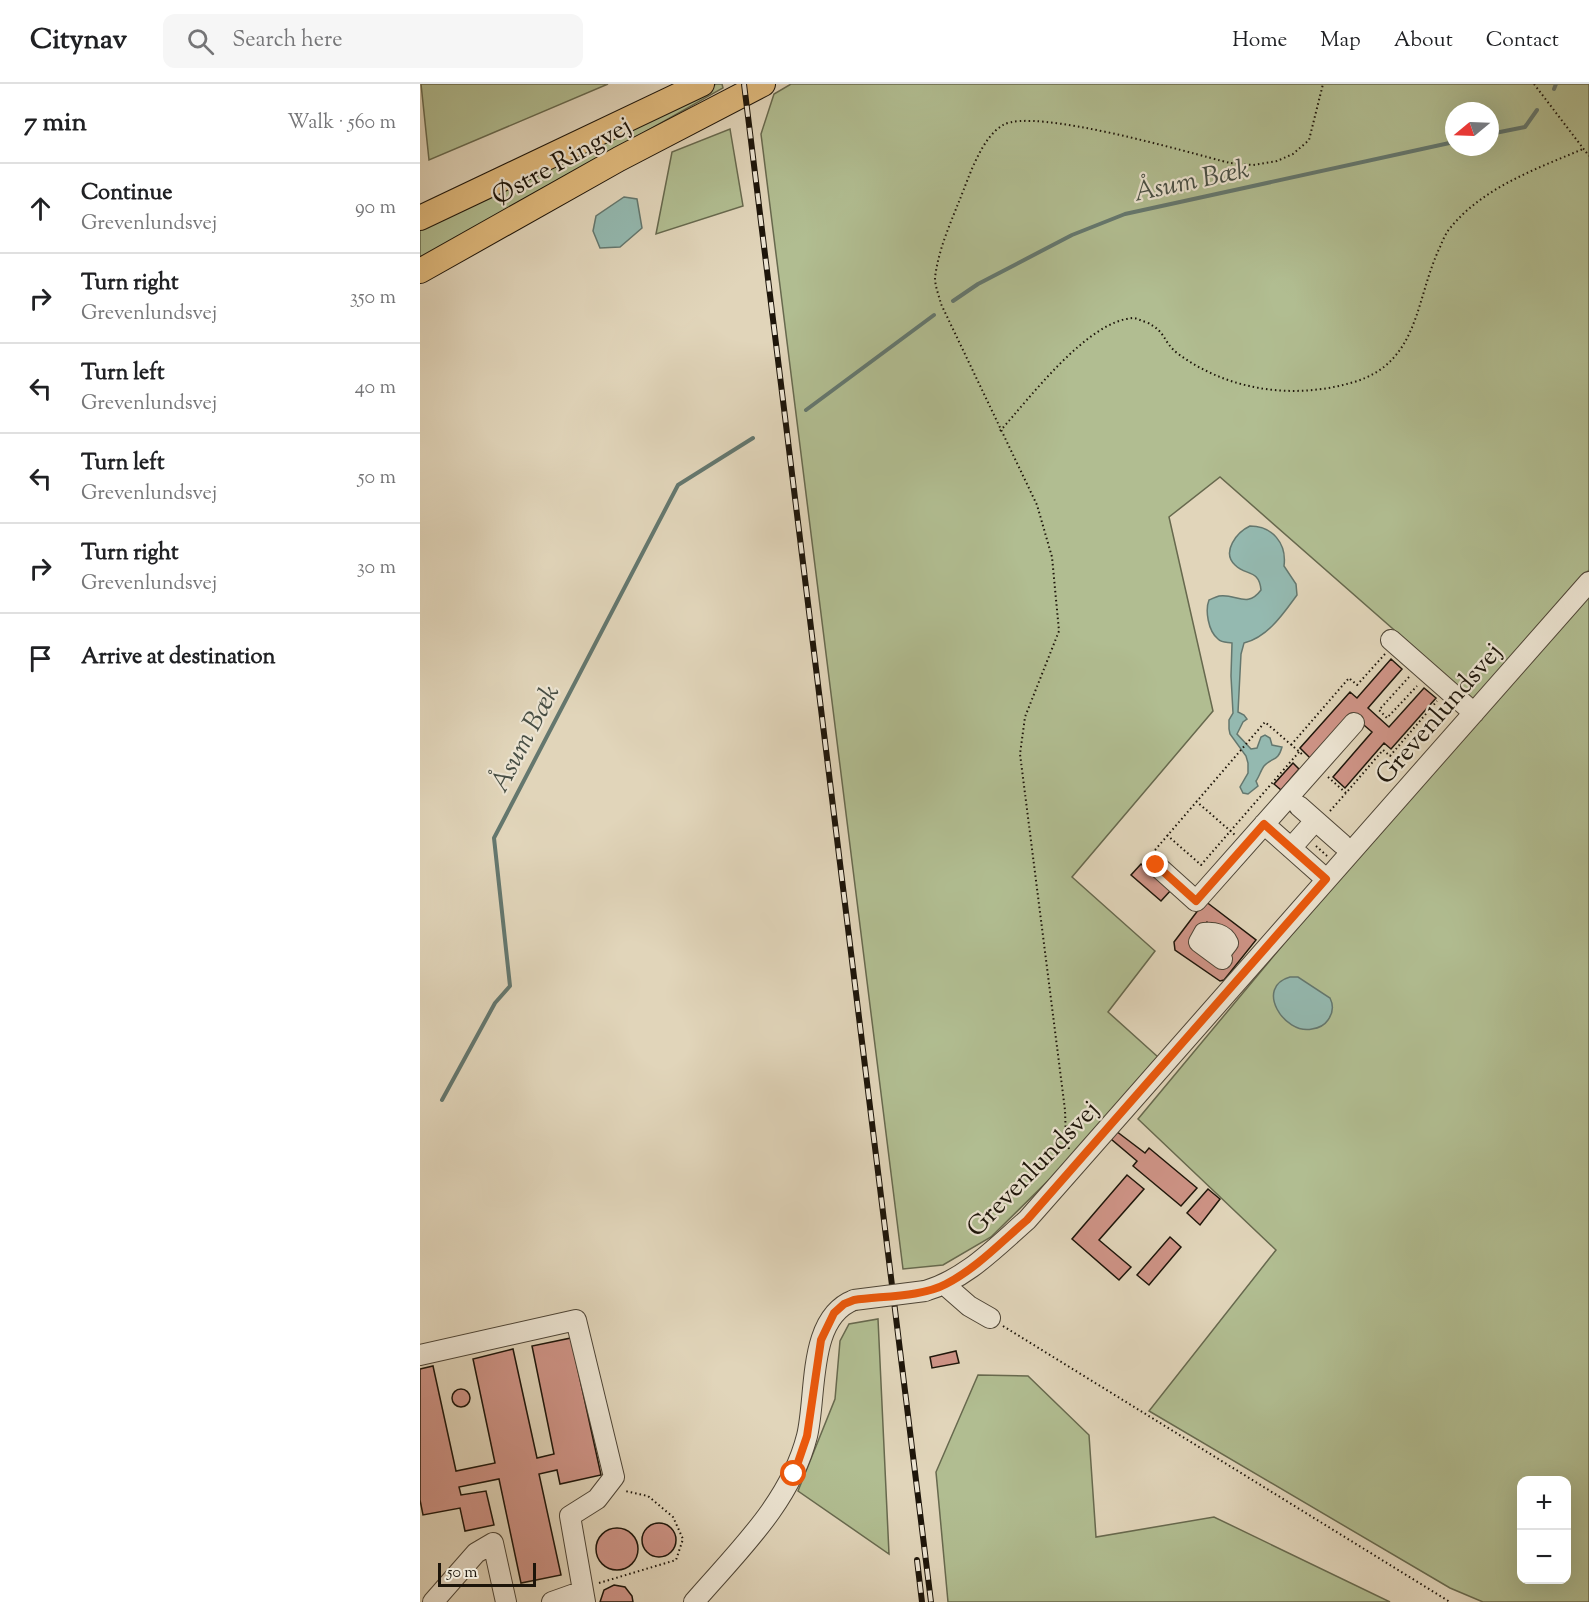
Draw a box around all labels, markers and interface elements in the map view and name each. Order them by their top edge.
search box [163,14,583,68]
text: Citynav [30,21,127,61]
icon: search [184,25,217,58]
text: Search here [232,25,343,57]
text: Home [1232,26,1287,56]
text: Map [1320,26,1361,56]
text: About [1394,26,1453,56]
text: Contact [1486,26,1559,56]
north arrow [1445,102,1499,156]
text: 7 min [24,105,87,142]
text: Walk · 560 m [287,109,396,138]
street label: Østre Ringvej [486,109,639,216]
water label: Åsum Bæk [1130,151,1253,214]
text: Continue [81,178,172,210]
icon: ahead [24,192,57,225]
text: 90 m [355,194,396,223]
text: Grevenlundsvej [81,210,217,239]
text: Turn right [81,268,178,300]
icon: right [24,282,57,315]
text: 350 m [350,284,396,313]
text: Grevenlundsvej [81,300,217,329]
text: Turn left [81,358,164,390]
icon: left [24,372,57,405]
text: 40 m [355,374,396,403]
text: Grevenlundsvej [81,390,217,419]
text: Turn left [81,448,164,480]
icon: left [24,462,57,495]
text: 50 m [358,464,396,493]
text: Grevenlundsvej [81,480,217,509]
text: Turn right [81,538,178,570]
icon: right [24,552,57,585]
text: 30 m [357,554,396,583]
text: Grevenlundsvej [81,570,217,599]
street label: Grevenlundsvej [1368,636,1512,794]
icon: arrive [24,642,57,675]
text: Arrive at destination [81,642,276,674]
water label: Åsum Bæk [481,678,571,800]
route end [1142,851,1168,877]
street label: Grevenlundsvej [959,1093,1109,1246]
route start [780,1460,806,1486]
map controls [1517,1476,1571,1584]
button: + [1517,1476,1571,1530]
button: − [1517,1530,1571,1584]
scale bar [438,1560,536,1588]
text: 50 m [447,1562,478,1585]

